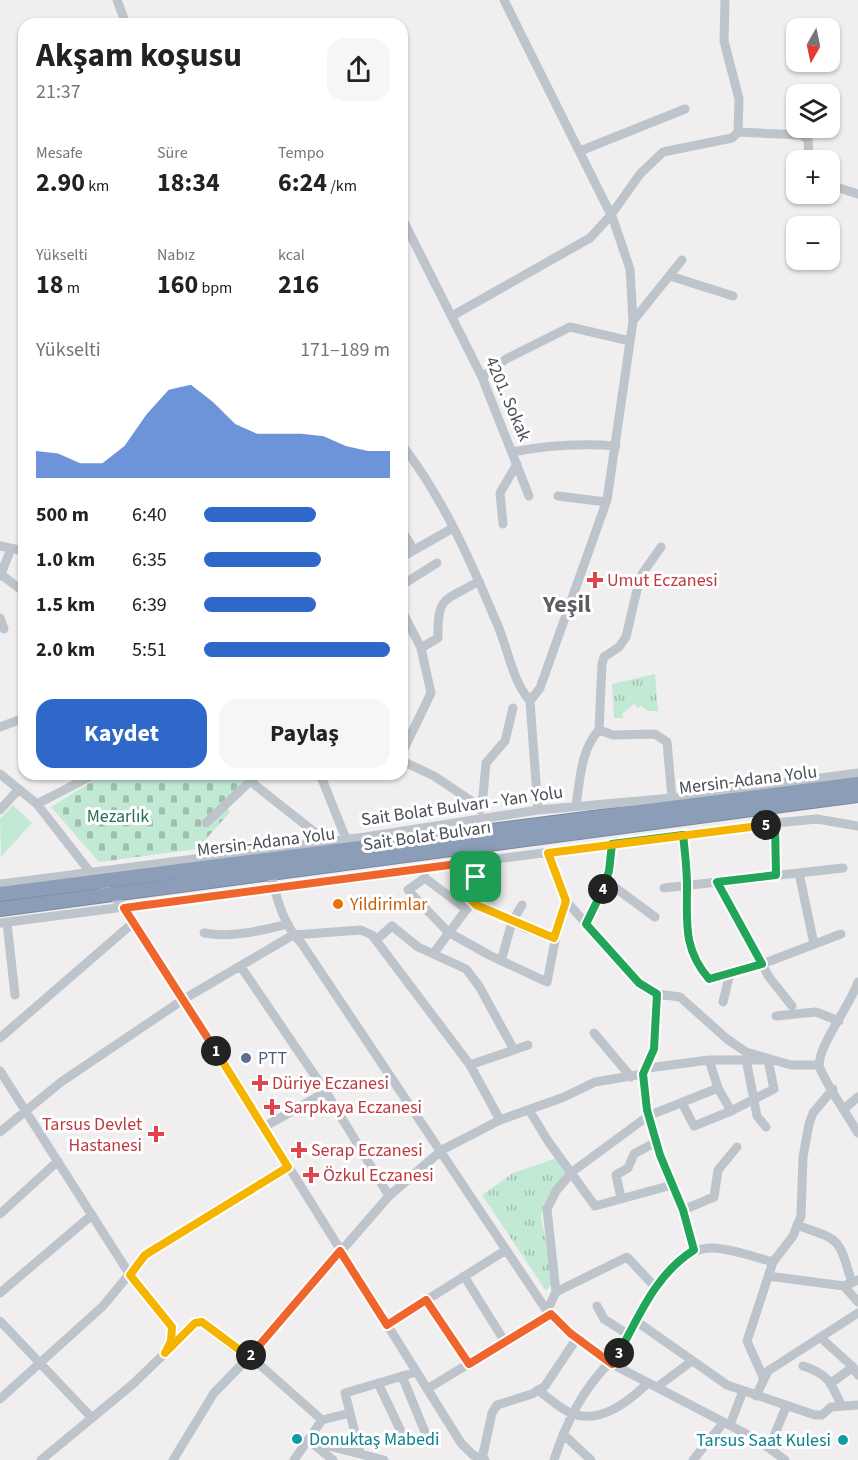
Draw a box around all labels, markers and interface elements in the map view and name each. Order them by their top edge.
north arrow [786,18,840,72]
map controls [786,18,840,270]
text: Akşam koşusu [36,32,242,79]
button: share [327,38,390,101]
text: 21:37 [36,78,81,106]
button: layers [786,84,840,138]
text: Mesafe [36,142,83,164]
text: Süre [157,142,188,164]
text: Tempo [278,142,324,164]
button: + [786,150,840,204]
text: 2.90 [36,164,85,201]
text: 18:34 [157,164,220,201]
text: 6:24 [278,164,327,201]
text: km [85,175,109,197]
text: /km [327,175,357,197]
button: − [786,216,840,270]
text: Yükselti [36,244,88,266]
text: Nabız [157,244,195,266]
text: kcal [278,244,305,266]
text: 18 [36,266,63,303]
text: 160 [157,266,198,303]
text: 216 [278,266,319,303]
text: m [63,277,80,299]
text: bpm [198,277,232,299]
text: Yükselti [36,336,101,364]
text: 171–189 m [300,336,390,364]
street label: 4201. Sokak [479,353,537,445]
text: 500 m [36,501,89,529]
text: 6:40 [132,501,167,529]
text: 1.0 km [36,546,95,574]
text: 6:35 [132,546,167,574]
place label: Umut Eczanesi [607,568,718,593]
marker: Umut Eczanesi [588,573,602,587]
district label: Yeşil [542,587,591,622]
text: 1.5 km [36,591,95,619]
text: 6:39 [132,591,167,619]
text: 2.0 km [36,636,95,664]
text: 5:51 [132,636,167,664]
button: Kaydet [36,699,207,768]
button: Paylaş [219,699,390,768]
street label: Mersin-Adana Yolu [678,759,818,801]
street label: Sait Bolat Bulvarı - Yan Yolu [359,779,565,833]
park label: Mezarlık [87,804,149,829]
pin: 5 [751,810,781,840]
text: 5 [762,814,770,836]
street label: Sait Bolat Bulvarı [361,815,493,857]
street label: Mersin-Adana Yolu [196,821,336,863]
pin [450,851,501,902]
icon: arrive [459,860,492,893]
pin: 4 [588,874,618,904]
text: 4 [599,878,607,900]
place label: Yildirimlar [349,892,428,917]
marker: Yildirimlar [331,897,345,911]
pin: 1 [201,1036,231,1066]
text: 1 [212,1040,220,1062]
place label: PTT [258,1046,287,1071]
marker: PTT [239,1051,253,1065]
place label: Düriye Eczanesi [272,1071,389,1096]
marker: Düriye Eczanesi [253,1076,267,1090]
place label: Sarpkaya Eczanesi [284,1095,422,1120]
marker: Sarpkaya Eczanesi [265,1100,279,1114]
place label: Tarsus Devlet Hastanesi [42,1112,142,1158]
marker: Tarsus Devlet Hastanesi [147,1125,165,1143]
place label: Serap Eczanesi [311,1138,423,1163]
marker: Serap Eczanesi [292,1143,306,1157]
place label: Özkul Eczanesi [323,1163,434,1188]
marker: Özkul Eczanesi [304,1168,318,1182]
pin: 3 [604,1338,634,1368]
pin: 2 [236,1340,266,1370]
text: 3 [615,1342,623,1364]
text: 2 [247,1344,255,1366]
place label: Donuktaş Mabedi [309,1427,439,1452]
place label: Tarsus Saat Kulesi [696,1428,831,1453]
marker: Donuktaş Mabedi [290,1432,304,1446]
marker: Tarsus Saat Kulesi [836,1433,850,1447]

